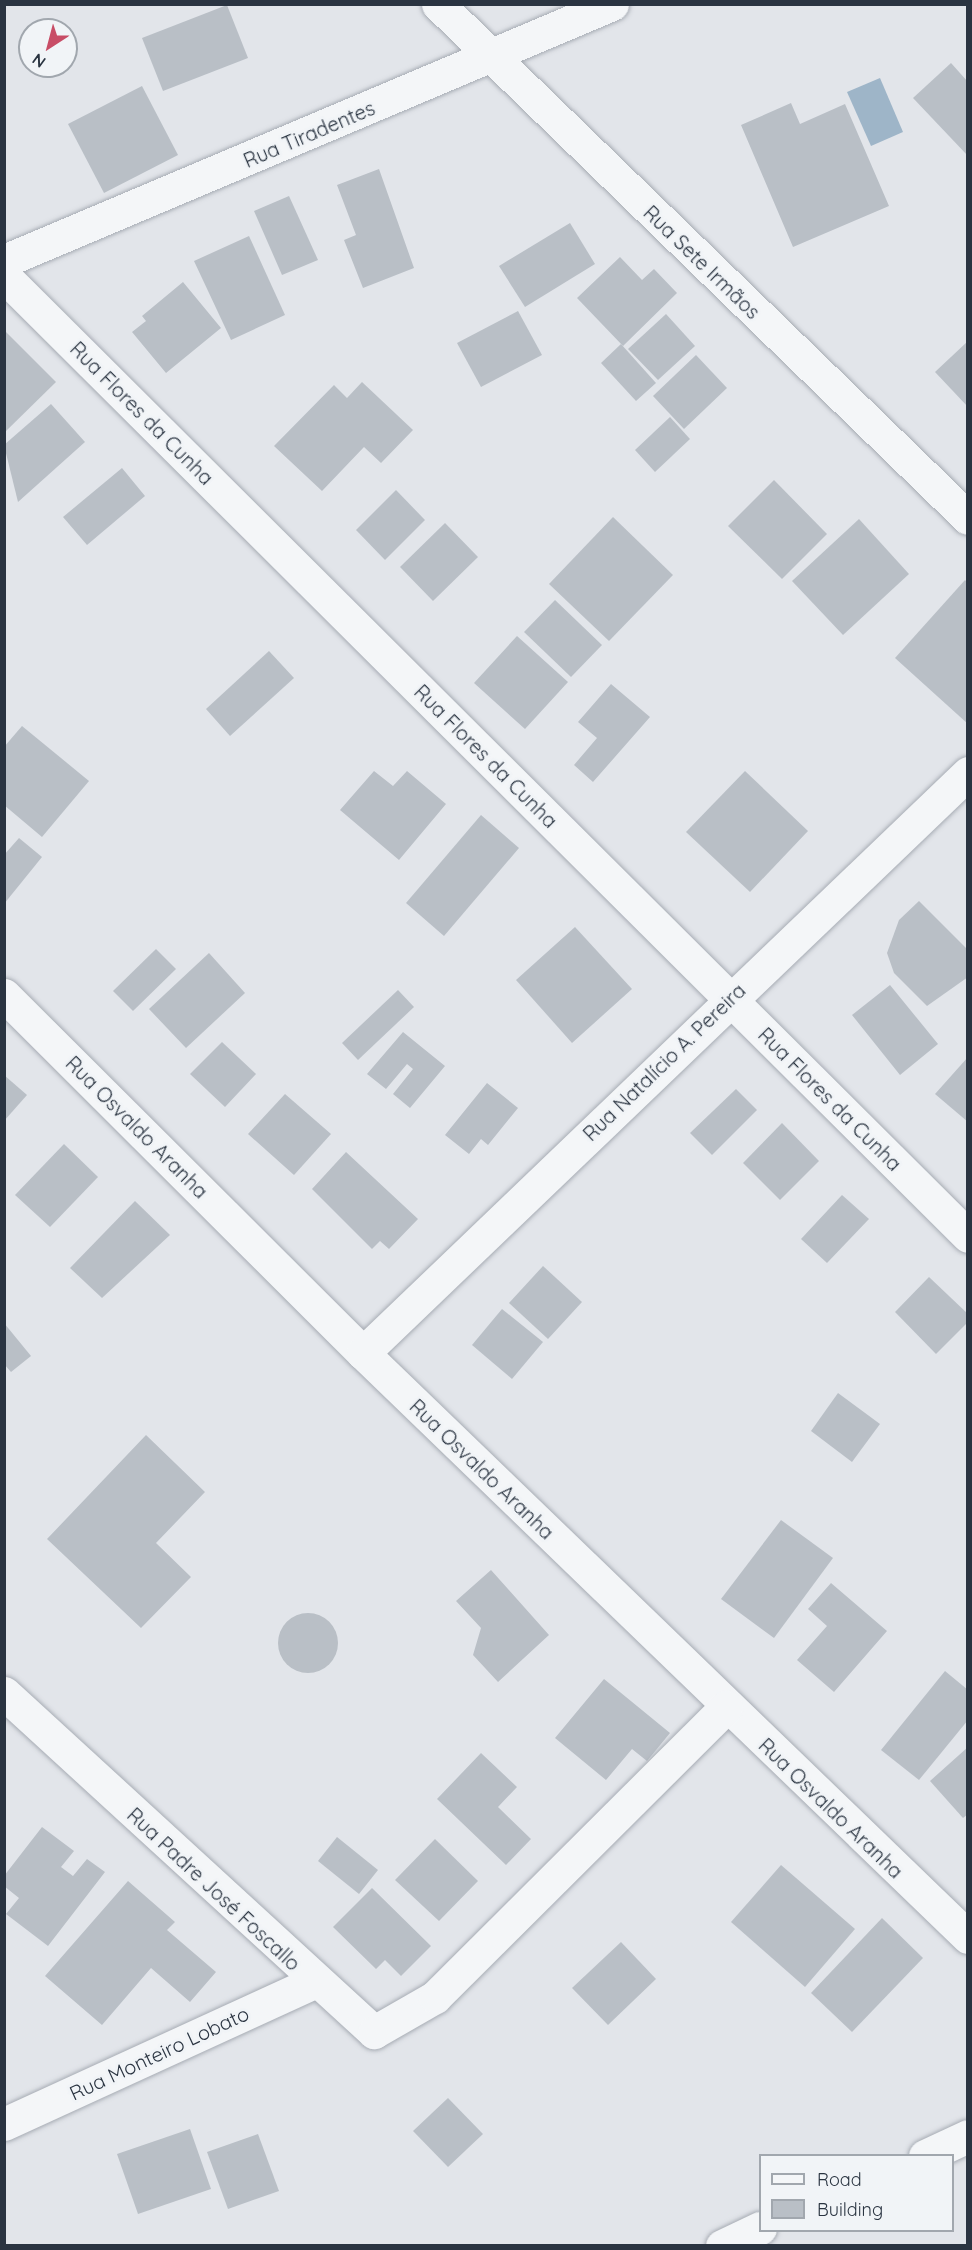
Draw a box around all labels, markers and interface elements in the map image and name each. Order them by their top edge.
north arrow [18,18,78,78]
text: N [28,49,49,72]
street label: Rua Tiradentes [240,96,378,172]
street label: Rua Sete Irmãos [639,200,765,324]
street label: Rua Flores da Cunha [65,336,219,490]
street label: Rua Flores da Cunha [409,679,563,833]
street label: Rua Natalício A. Pereira [578,978,750,1146]
street label: Rua Flores da Cunha [753,1022,907,1176]
street label: Rua Osvaldo Aranha [61,1051,213,1203]
street label: Rua Osvaldo Aranha [405,1394,559,1544]
street label: Rua Osvaldo Aranha [754,1733,908,1883]
street label: Rua Padre José Foscallo [122,1802,306,1976]
street label: Rua Monteiro Lobato [66,2001,252,2105]
legend [759,2154,954,2232]
text: Road [817,2168,862,2191]
text: Building [817,2198,883,2221]

